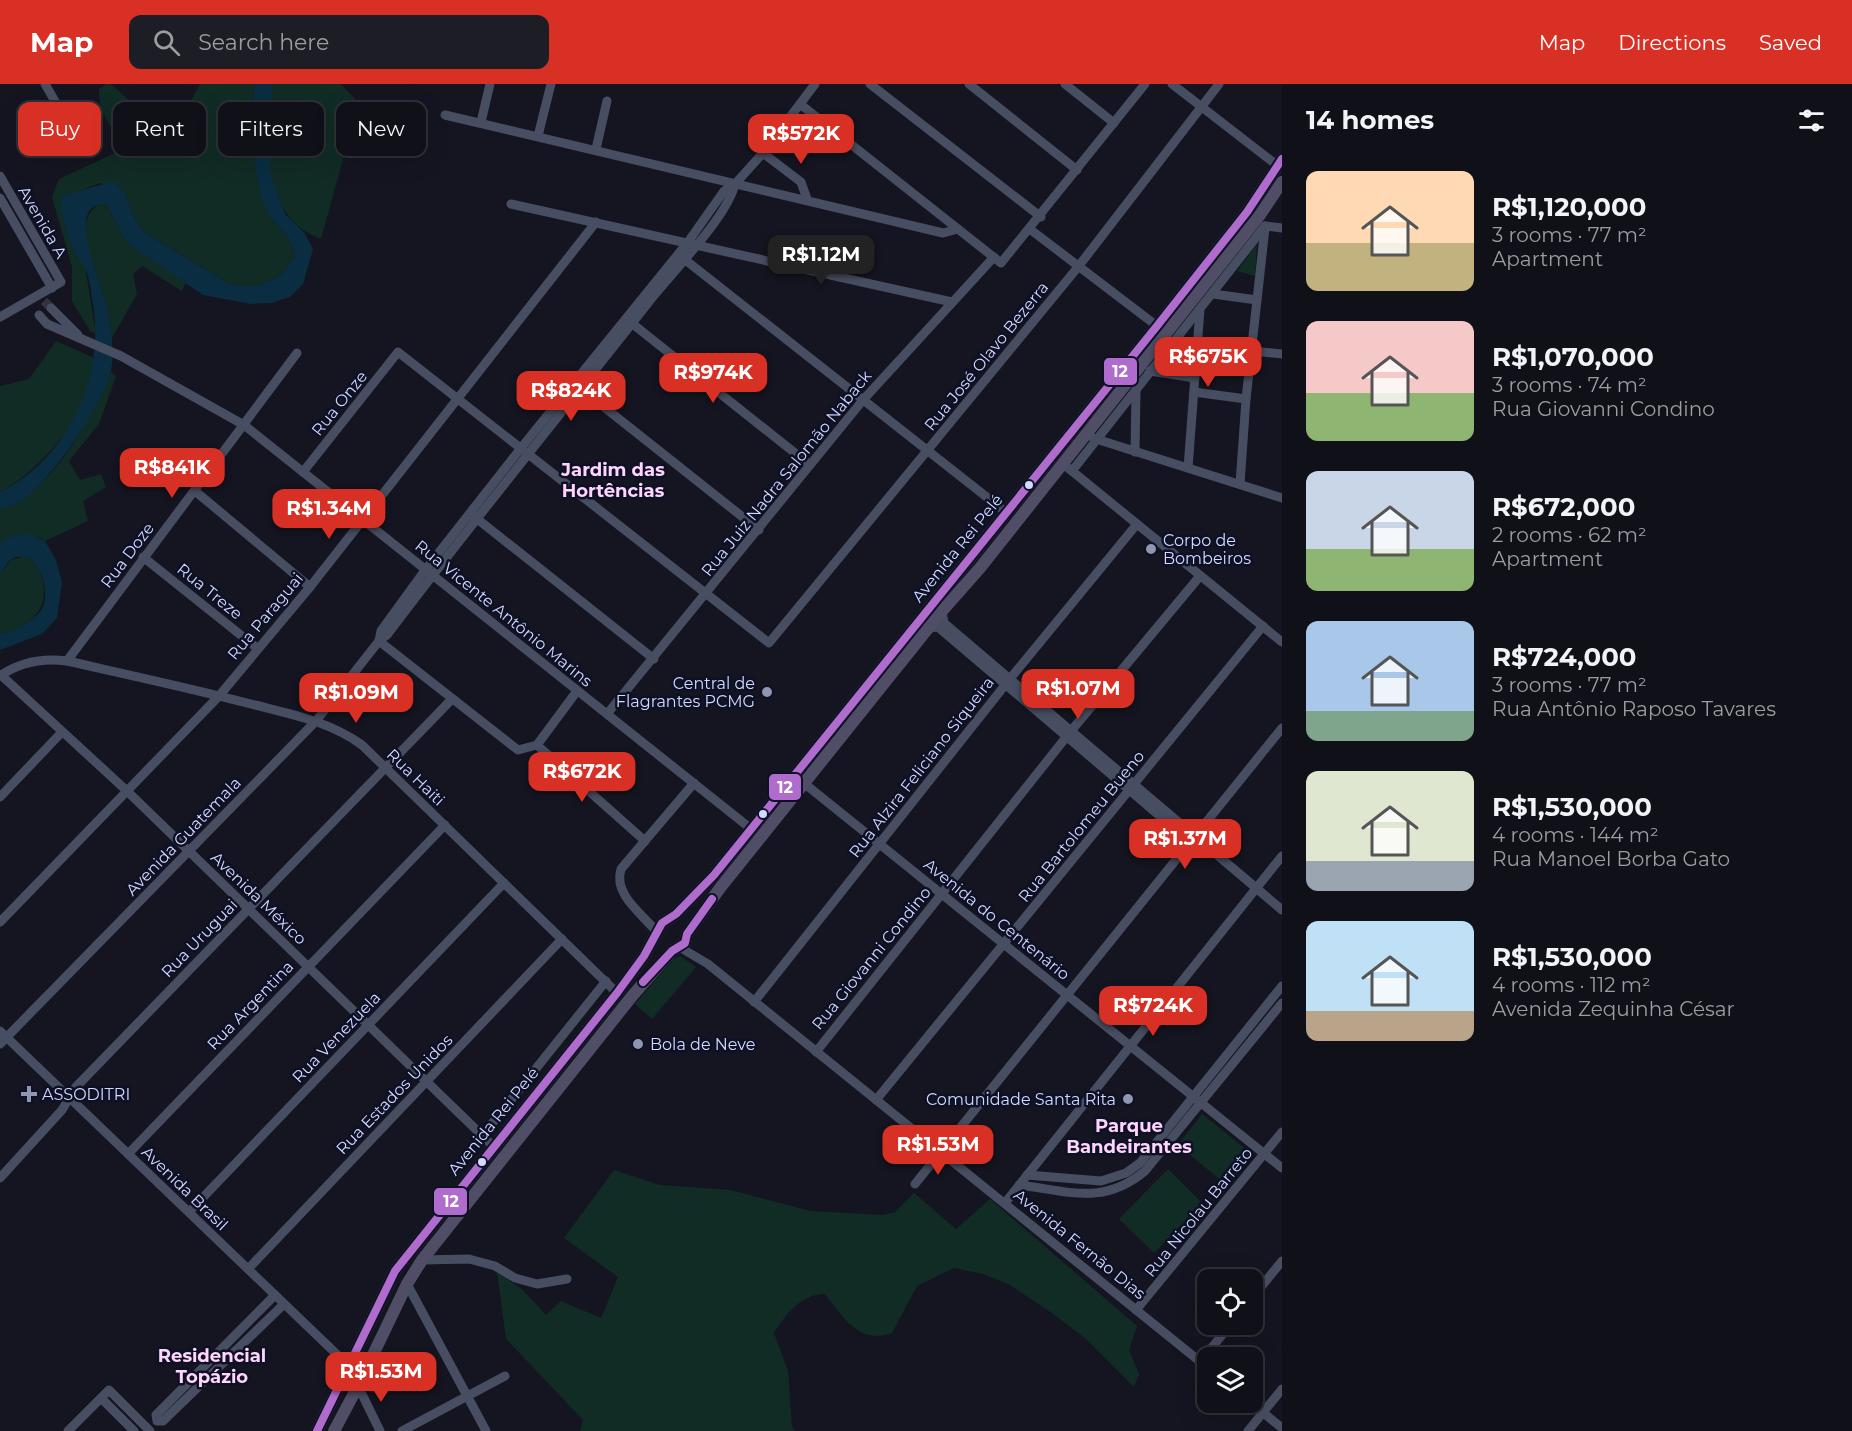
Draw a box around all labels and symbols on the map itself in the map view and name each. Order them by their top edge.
pin: R$572K [752,114,850,165]
street label: Avenida A [14,183,71,262]
pin: R$1.12M [766,235,876,286]
street label: Rua José Olavo Bezerra [920,278,1052,435]
pin: R$675K [1159,337,1257,388]
pin: R$974K [664,353,762,404]
line badge: 12 [1103,357,1138,386]
text: 12 [1112,362,1128,381]
street label: Rua Juiz Nadra Salomão Naback [697,366,876,580]
street label: Rua Onze [307,367,371,440]
pin: R$824K [522,371,620,422]
pin: R$841K [123,448,221,499]
district label: Jardim das Hortências [560,459,665,502]
unlabelled marker [1023,479,1035,491]
pin: R$1.34M [274,489,384,540]
street label: Avenida Rei Pelé [908,490,1007,606]
street label: Rua Doze [97,519,158,592]
place label: Corpo de Bombeiros [1163,531,1251,568]
street label: Rua Vicente Antônio Marins [411,536,596,691]
marker: Corpo de Bombeiros [1144,542,1158,556]
street label: Rua Treze [173,559,246,623]
street label: Rua Paraguai [224,569,307,664]
pin: R$1.07M [1023,669,1133,720]
pin: R$1.09M [301,673,411,724]
street label: Rua Alzira Feliciano Siqueira [845,673,998,862]
place label: Central de Flagrantes PCMG [616,674,755,711]
marker: Central de Flagrantes PCMG [760,685,774,699]
street label: Rua Haiti [383,745,449,810]
street label: Rua Bartolomeu Bueno [1014,747,1148,906]
pin: R$672K [533,752,631,803]
street label: Avenida Guatemala [122,773,245,900]
line badge: 12 [768,773,802,801]
text: 12 [777,778,793,797]
unlabelled marker [757,808,769,820]
pin: R$1.37M [1130,819,1240,870]
street label: Avenida México [207,848,310,949]
street label: Avenida do Centenário [920,855,1073,984]
street label: Rua Giovanni Condino [808,883,935,1034]
street label: Rua Uruguai [157,895,241,981]
street label: Rua Argentina [203,957,298,1054]
pin: R$724K [1104,986,1202,1037]
street label: Rua Venezuela [288,988,384,1087]
street label: Rua Estados Unidos [332,1030,457,1158]
place label: Bola de Neve [650,1035,755,1054]
marker: Bola de Neve [631,1037,645,1051]
street label: Avenida Rei Pelé [444,1063,543,1179]
marker: ASSODITRI [20,1085,38,1103]
place label: ASSODITRI [42,1085,130,1104]
place label: Comunidade Santa Rita [926,1090,1116,1109]
marker: Comunidade Santa Rita [1121,1092,1135,1106]
district label: Parque Bandeirantes [1066,1115,1192,1158]
pin: R$1.53M [883,1125,993,1176]
street label: Avenida Brasil [138,1142,232,1234]
street label: Rua Nicolau Barreto [1140,1144,1256,1281]
unlabelled marker [476,1156,488,1168]
street label: Avenida Fernão Dias [1010,1185,1149,1303]
line badge: 12 [433,1187,468,1216]
text: 12 [443,1192,459,1211]
district label: Residencial Topázio [158,1345,266,1388]
pin: R$1.53M [326,1352,436,1403]

